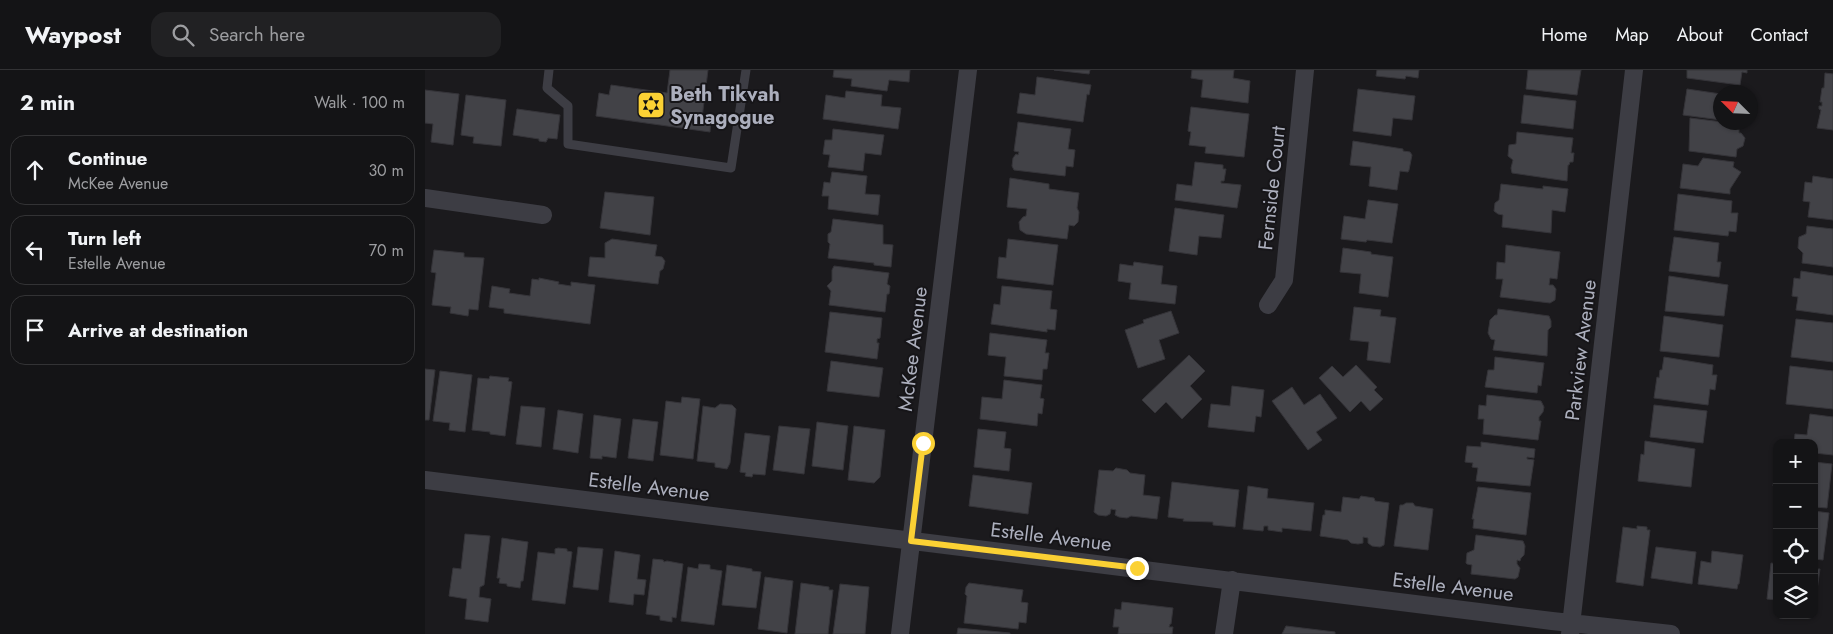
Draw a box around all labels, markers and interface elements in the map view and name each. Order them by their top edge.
search box [151,12,501,57]
text: Waypost [25,17,121,52]
icon: search [169,21,197,49]
text: Search here [209,21,305,48]
text: Home [1541,22,1587,48]
text: Map [1615,22,1649,48]
text: About [1677,22,1722,48]
text: Contact [1750,22,1808,48]
place label: Beth Tikvah Synagogue [670,80,780,132]
north arrow [1713,85,1758,130]
text: 2 min [20,88,75,118]
synagogue icon: Beth Tikvah Synagogue [636,90,666,120]
text: Walk · 100 m [314,91,405,114]
street label: Fernside Court [1251,124,1293,252]
text: Continue [68,145,147,172]
icon: ahead [21,156,49,184]
text: 30 m [368,159,404,182]
text: McKee Avenue [68,172,168,195]
text: Turn left [68,225,141,252]
icon: left [21,236,49,264]
text: 70 m [369,239,404,262]
text: Estelle Avenue [68,252,166,275]
street label: Parkview Avenue [1558,278,1604,422]
street label: McKee Avenue [891,285,935,413]
icon: arrive [21,316,49,344]
text: Arrive at destination [68,317,248,344]
route start [912,432,935,455]
map controls [1773,439,1818,619]
button: + [1773,439,1818,484]
street label: Estelle Avenue [587,465,711,509]
button: − [1773,484,1818,529]
street label: Estelle Avenue [989,515,1113,559]
button: locate [1773,529,1818,574]
route end [1126,557,1149,580]
street label: Estelle Avenue [1391,565,1515,609]
button: layers [1773,574,1818,619]

